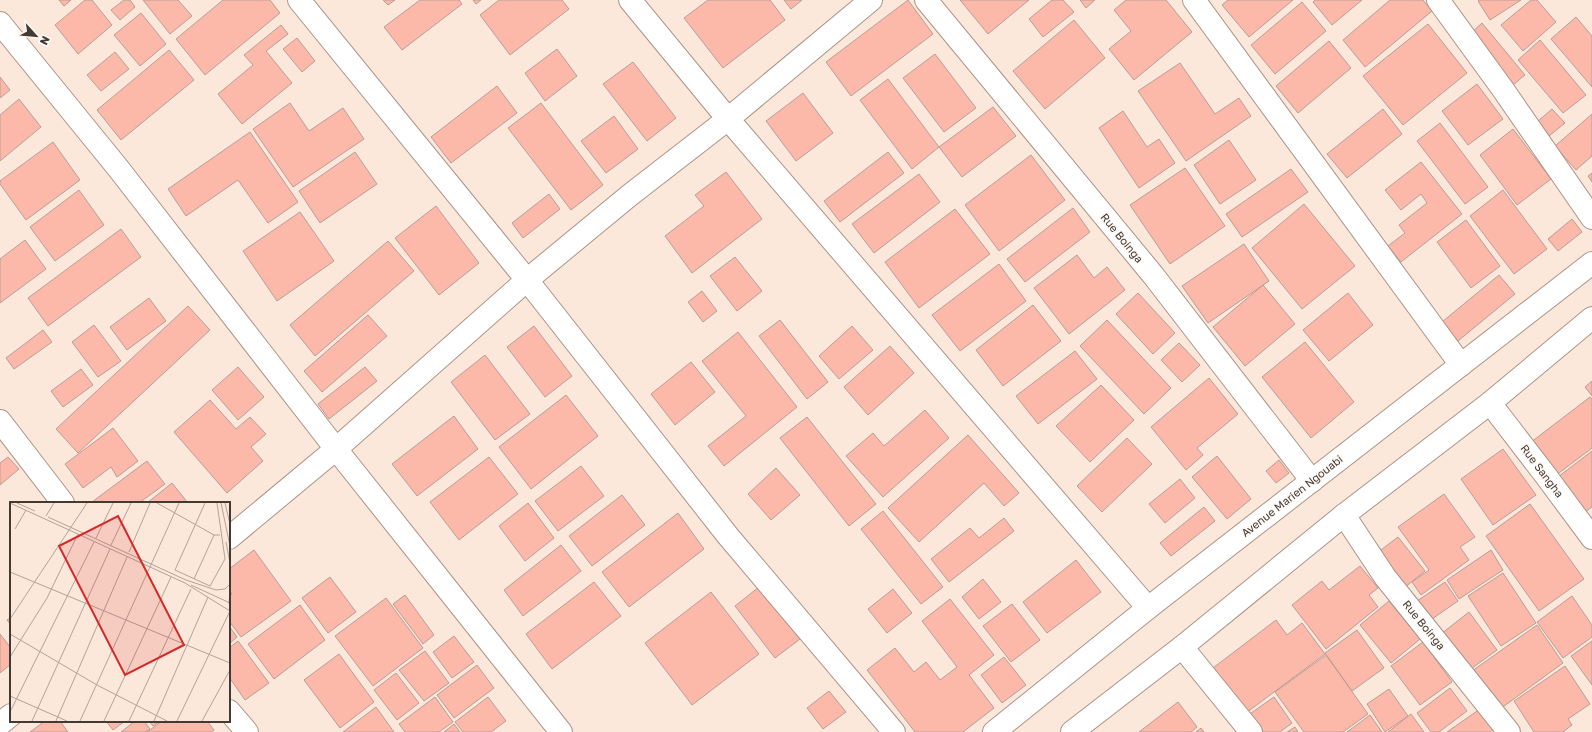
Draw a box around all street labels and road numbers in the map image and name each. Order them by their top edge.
street label: Rue Boinga [1099,210,1146,265]
street label: Rue Sangha [1518,442,1566,500]
street label: Avenue Marien Ngouabi [1239,452,1345,539]
street label: Rue Boinga [1401,597,1448,652]

